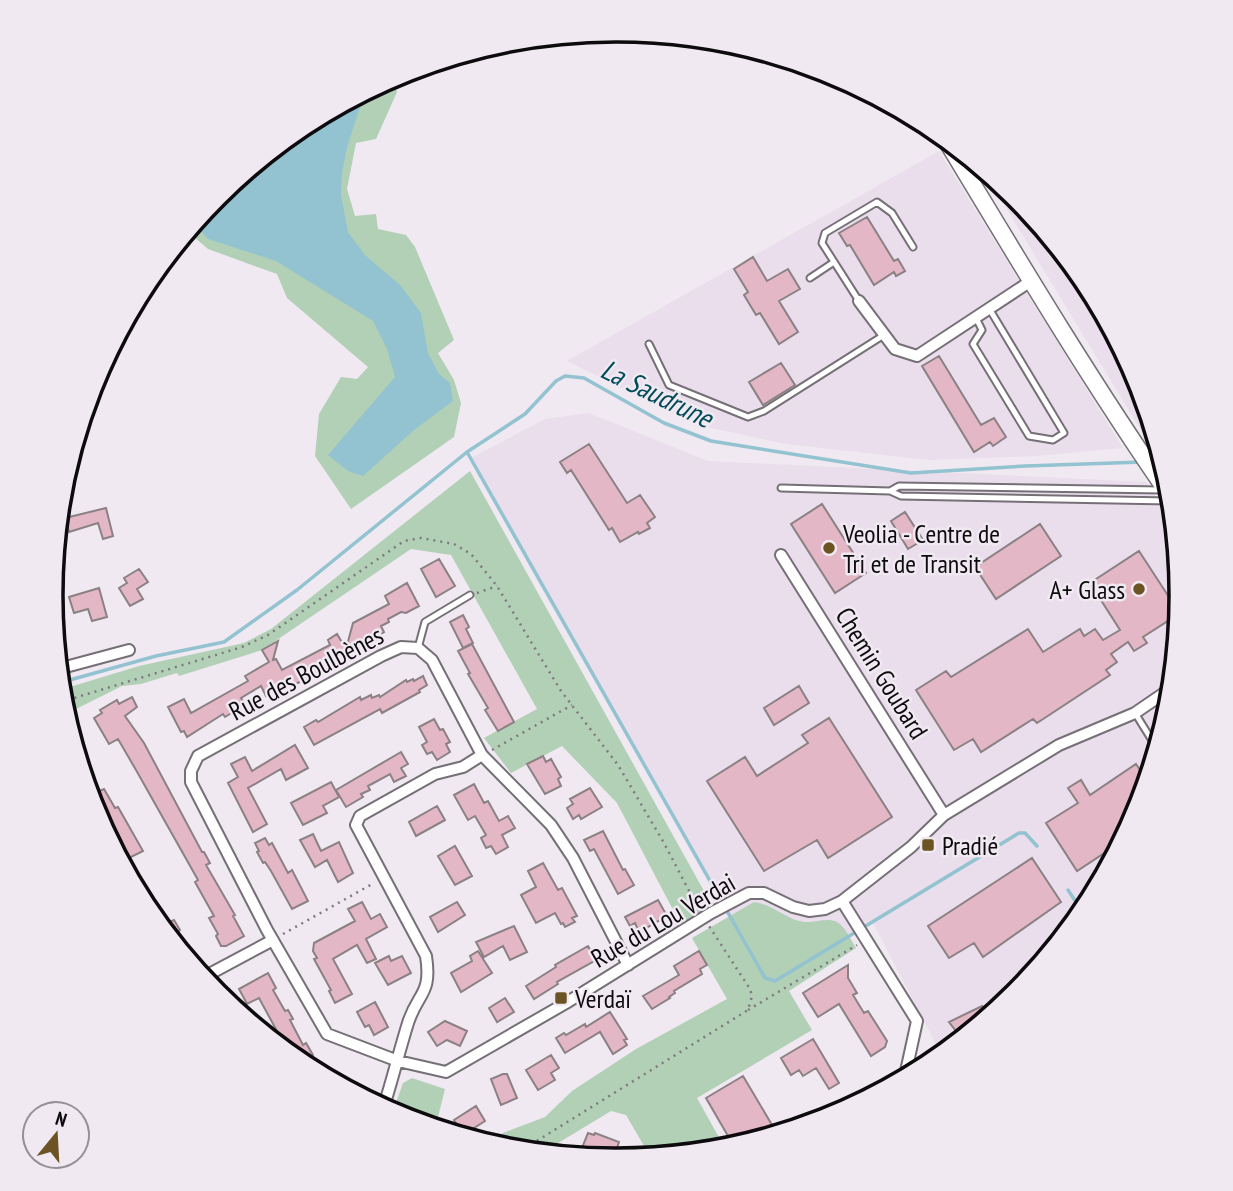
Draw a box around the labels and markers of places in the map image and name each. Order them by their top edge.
place label: Veolia - Centre de Tri et de Transit [842,517,1000,580]
marker: Veolia - Centre de Tri et de Transit [821,540,837,556]
place label: A+ Glass [1050,573,1125,606]
marker: A+ Glass [1131,581,1147,597]
place label: Pradié [942,829,998,862]
marker: Pradié [920,837,936,853]
place label: Verdaï [574,982,632,1015]
marker: Verdaï [553,990,569,1006]

